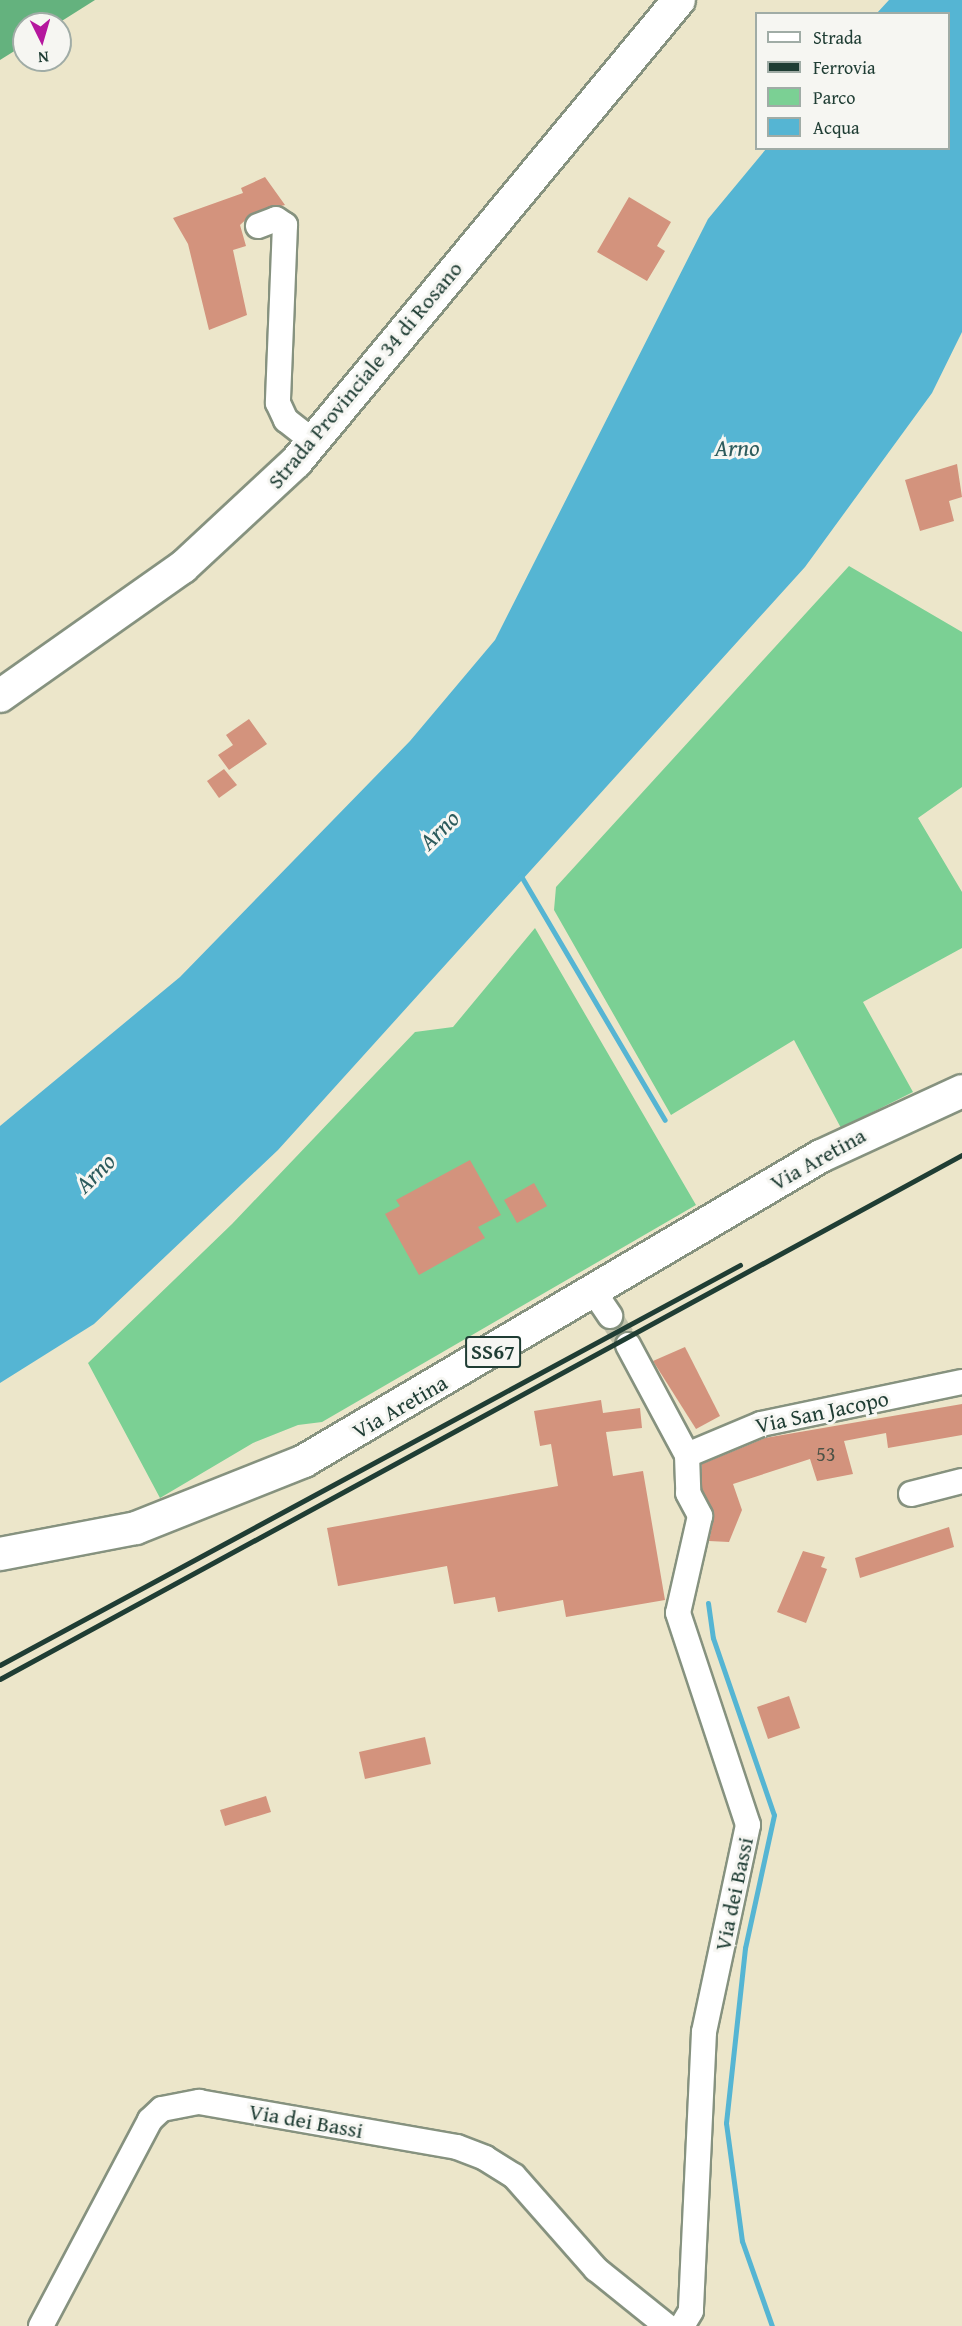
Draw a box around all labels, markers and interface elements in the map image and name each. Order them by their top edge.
north arrow [12,12,72,72]
legend [755,12,950,150]
text: Strada [813,24,862,51]
text: N [37,46,50,70]
text: Ferrovia [813,54,875,81]
text: Parco [813,84,856,111]
text: Acqua [813,114,860,141]
street label: Strada Provinciale 34 di Rosano [262,256,468,494]
water label: Arno [714,434,760,462]
water label: Arno [413,804,465,856]
street label: Via Aretina [766,1122,870,1196]
water label: Arno [69,1147,121,1199]
road number: SS67 [464,1334,522,1370]
street label: Via Aretina [348,1369,452,1445]
street label: Via San Jacopo [753,1385,891,1439]
house number: 53 [816,1441,836,1465]
street label: Via dei Bassi [709,1835,759,1953]
street label: Via dei Bassi [247,2098,365,2144]

